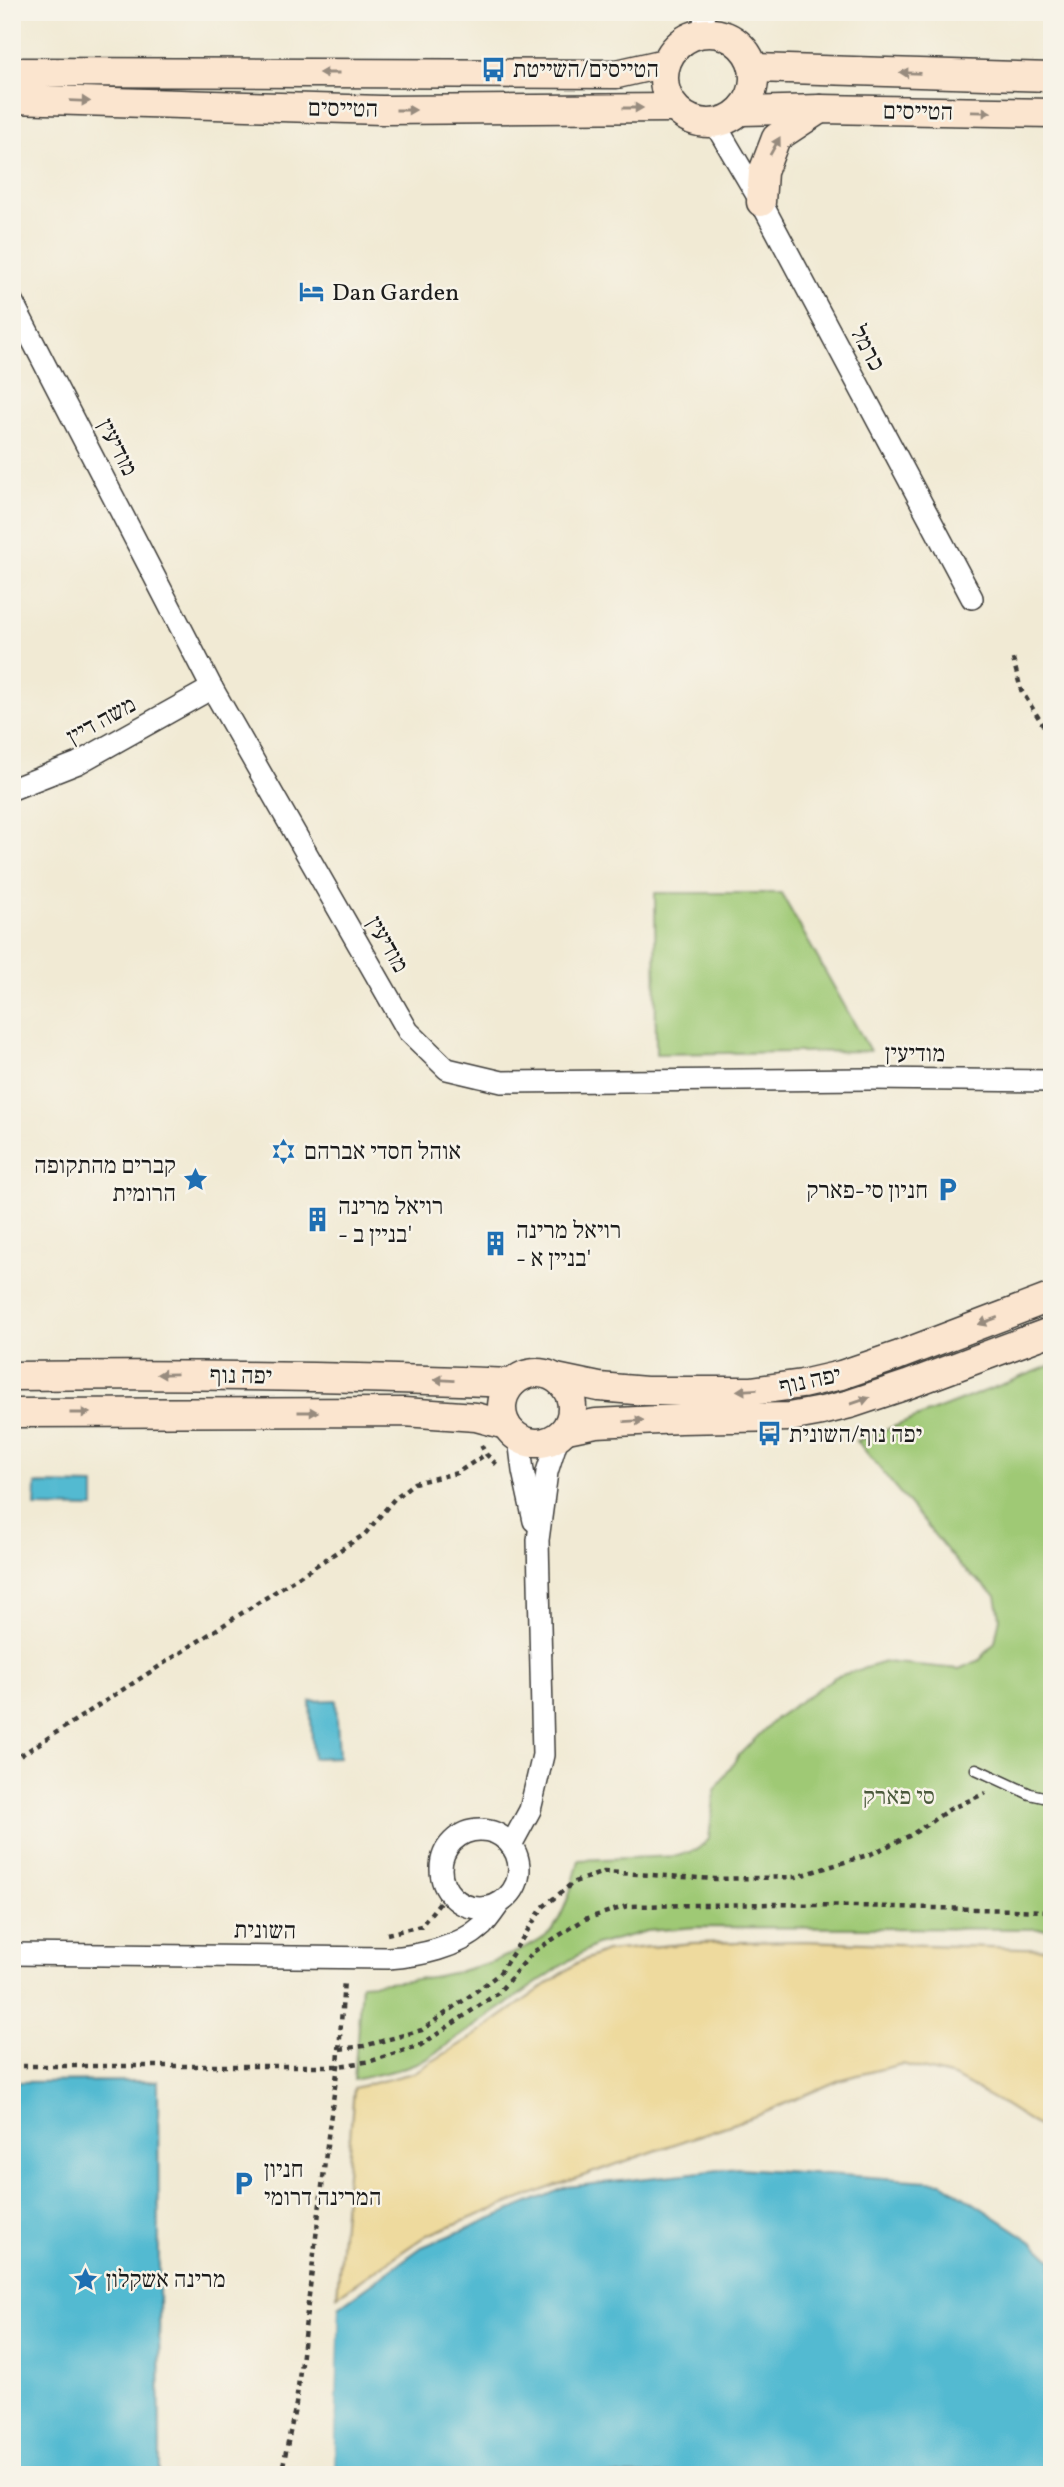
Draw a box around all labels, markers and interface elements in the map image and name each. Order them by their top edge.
place label: הטייסים/השייטת [513,54,659,88]
bus stop icon: הטייסים/השייטת [479,55,507,83]
one-way arrow [317,67,339,79]
one-way arrow [899,68,921,79]
street label: הטייסים [308,92,378,128]
one-way arrow [70,95,92,107]
street label: הטייסים [883,95,953,131]
one-way arrow [623,103,645,114]
one-way arrow [395,104,417,115]
one-way arrow [971,106,993,117]
one-way arrow [769,136,781,155]
place label: Dan Garden [332,277,459,311]
hotel icon: Dan Garden [298,278,326,306]
street label: כרמל [840,320,892,378]
street label: מודיעין [87,413,145,482]
street label: משה דיין [61,689,143,755]
street label: מודיעין [356,910,416,980]
street label: מודיעין [885,1037,945,1073]
place label: אוהל חסדי אברהם [304,1136,461,1170]
synagogue icon: אוהל חסדי אברהם [270,1137,298,1165]
place label: קברים מהתקופה הרומית [34,1150,176,1212]
place icon: קברים מהתקופה הרומית [182,1165,210,1193]
place label: חניון סי-פארק [807,1175,928,1209]
parking icon: חניון סי-פארק [934,1176,962,1204]
place label: רויאל מרינה - בניין ב' [338,1191,444,1253]
building icon: רויאל מרינה - בניין ב' [304,1206,332,1234]
place label: רויאל מרינה - בניין א' [516,1215,622,1277]
building icon: רויאל מרינה - בניין א' [482,1230,510,1258]
one-way arrow [977,1316,998,1327]
street label: יפה נוף [209,1359,272,1395]
street label: יפה נוף [776,1359,844,1405]
one-way arrow [156,1368,178,1380]
one-way arrow [433,1374,455,1385]
one-way arrow [736,1385,758,1396]
one-way arrow [849,1395,870,1406]
one-way arrow [297,1406,319,1418]
one-way arrow [70,1407,92,1419]
one-way arrow [624,1416,646,1427]
place label: יפה נוף/השונית [789,1419,922,1453]
bus stop icon: יפה נוף/השונית [755,1420,783,1448]
park label: סי פארק [863,1781,935,1815]
street label: השונית [234,1914,296,1950]
place label: חניון המרינה דרומי [264,2154,381,2216]
parking icon: חניון המרינה דרומי [230,2169,258,2197]
place label: מרינה אשקלון [106,2264,226,2298]
place icon: מרינה אשקלון [72,2265,100,2293]

